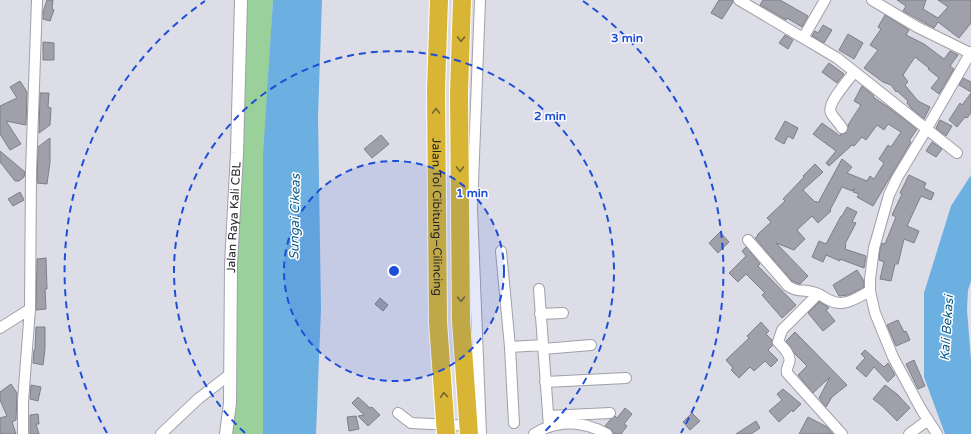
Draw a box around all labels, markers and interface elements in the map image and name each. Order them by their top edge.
text: 3 min [611,31,643,45]
one-way arrow [456,36,465,42]
one-way arrow [432,108,440,114]
text: 2 min [534,109,566,123]
street label: Jalan Tol Cibitung–Cilincing [429,138,445,296]
street label: Jalan Raya Kali CBL [224,161,244,273]
one-way arrow [456,166,464,172]
water label: Sungai Cikeas [286,173,304,260]
text: 1 min [456,186,488,200]
centre of rings [387,264,401,278]
water label: Kali Bekasi [937,293,957,362]
one-way arrow [457,296,465,302]
one-way arrow [439,392,448,398]

